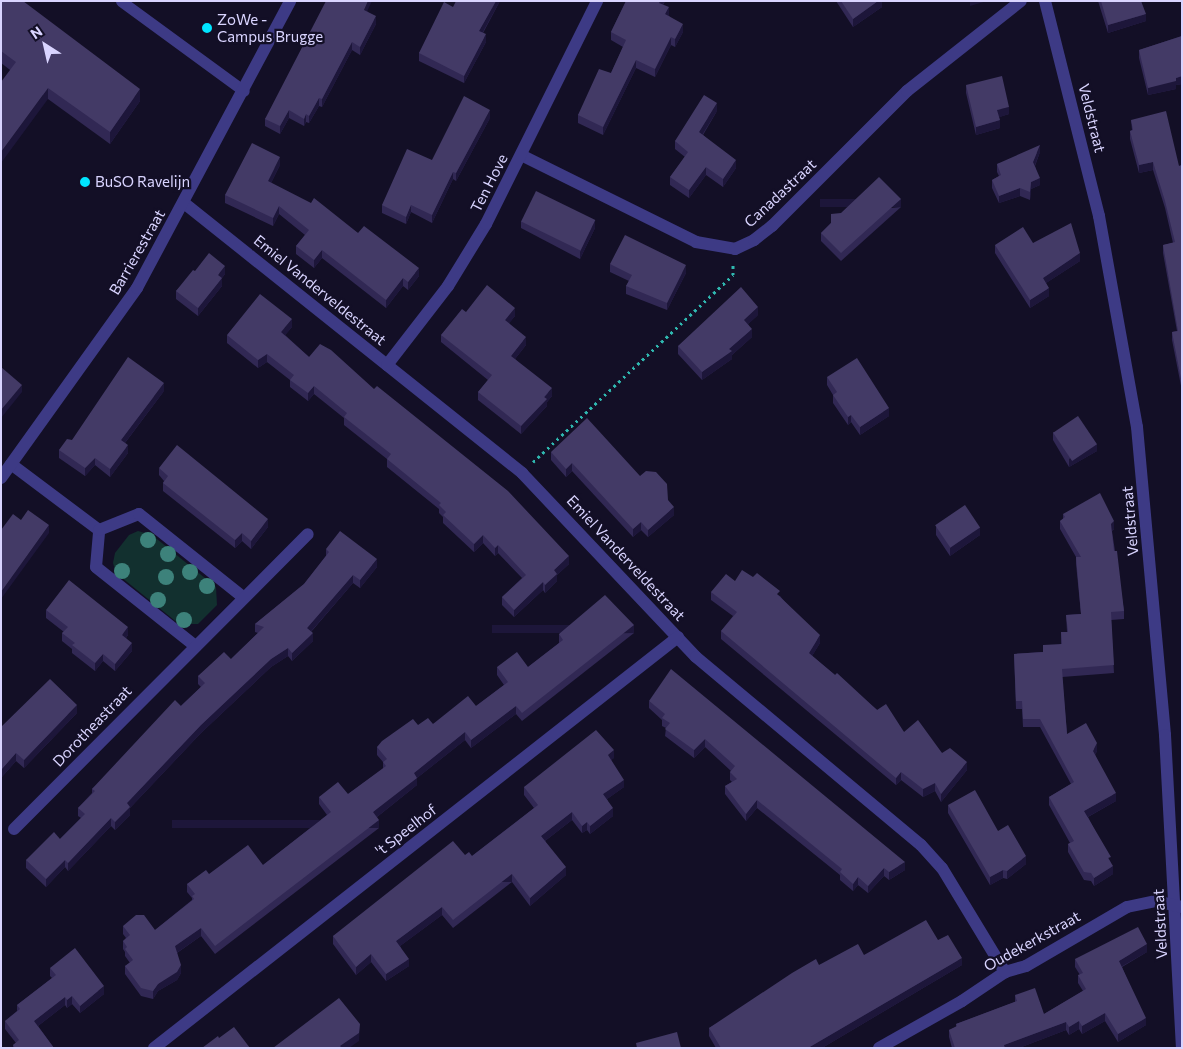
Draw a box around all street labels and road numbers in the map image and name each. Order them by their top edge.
street label: Veldstraat [1075,82,1109,154]
street label: Ten Hove [467,151,511,215]
street label: Canadastraat [740,155,820,231]
street label: Barrierestraat [105,206,169,298]
street label: Emiel Vanderveldestraat [250,231,390,349]
street label: Veldstraat [1118,485,1142,557]
street label: Emiel Vanderveldestraat [563,491,689,625]
street label: Dorotheastraat [49,682,135,770]
street label: 't Speelhof [372,801,440,859]
street label: Veldstraat [1149,888,1171,960]
street label: Oudekerkstraat [981,907,1083,975]

